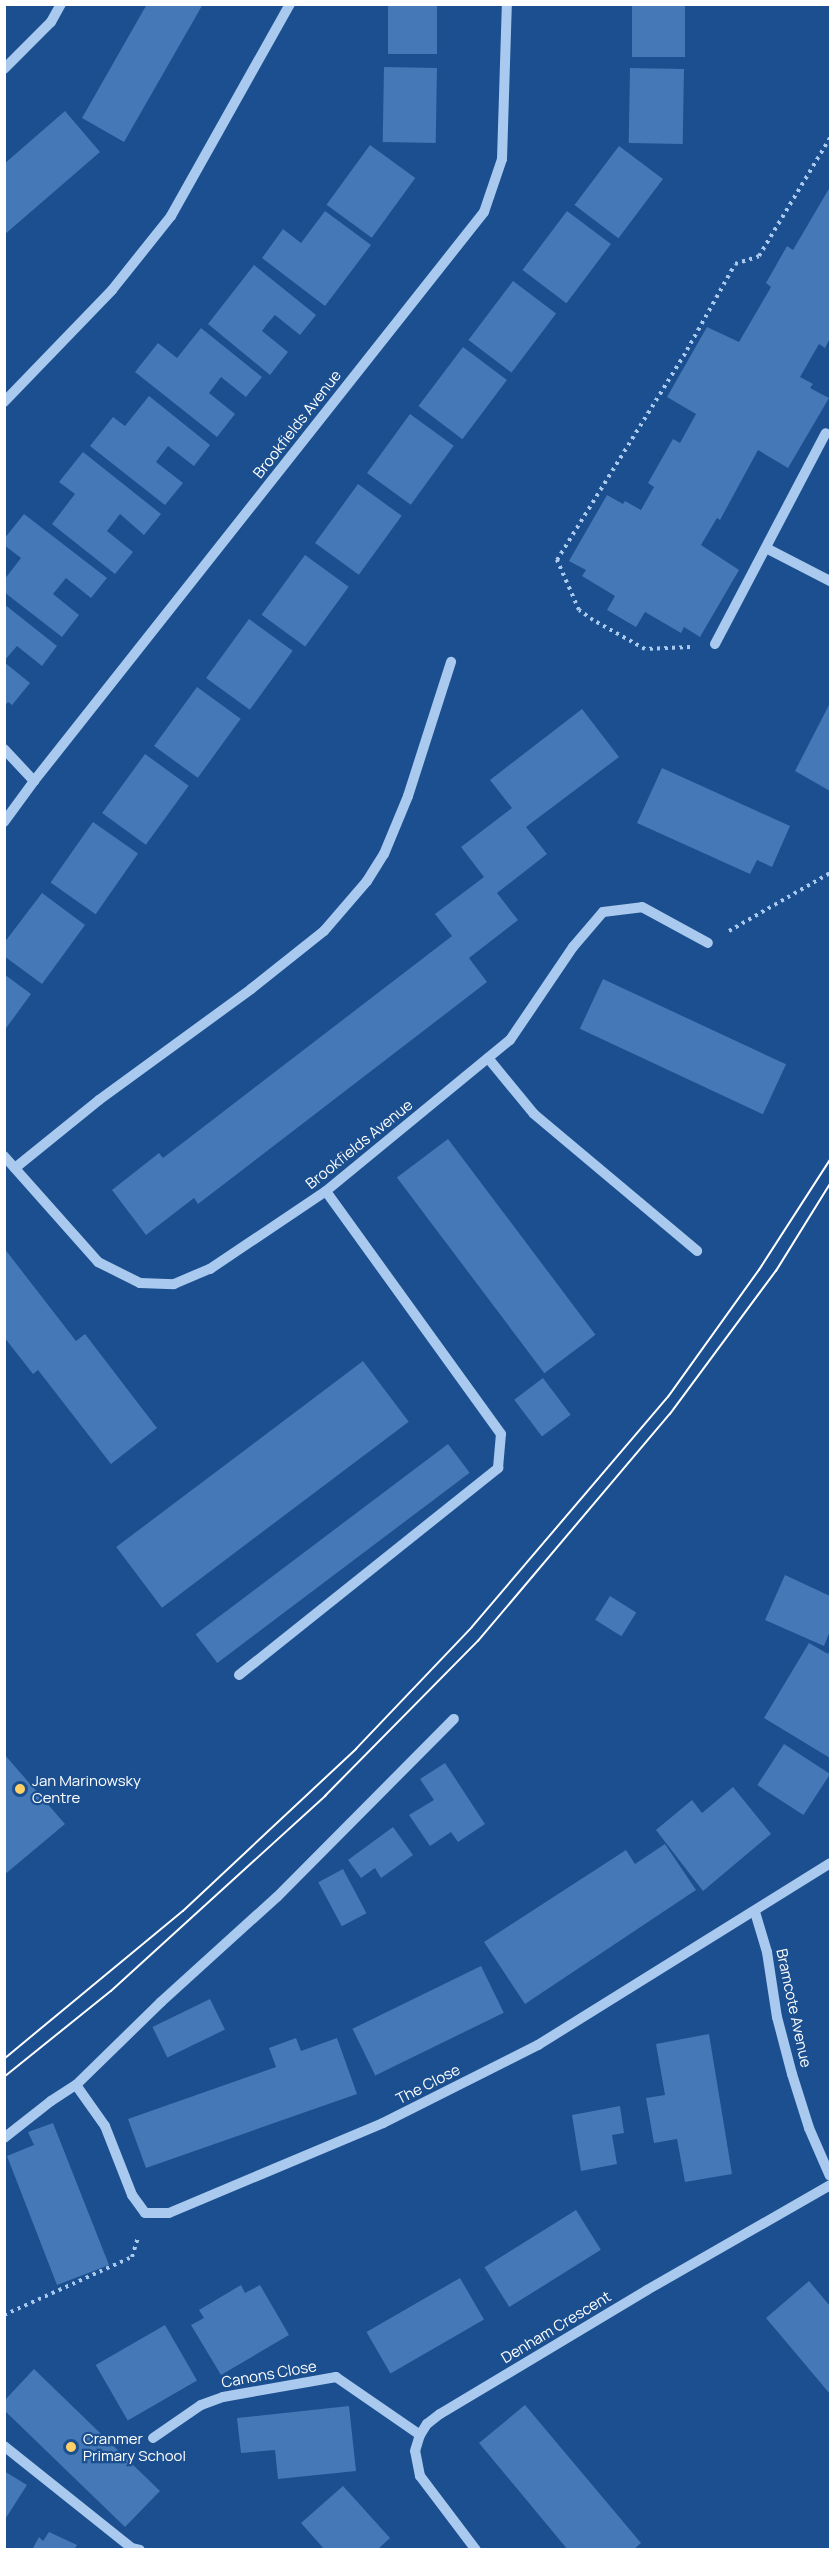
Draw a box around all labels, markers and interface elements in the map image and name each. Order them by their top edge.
street label: Brookfields Avenue [249,366,345,482]
street label: Brookfields Avenue [302,1095,416,1193]
place label: Jan Marinowsky Centre [32,1771,141,1806]
marker: Jan Marinowsky Centre [13,1782,27,1796]
street label: Bramcote Avenue [773,1947,815,2069]
street label: The Close [393,2060,463,2108]
street label: Denham Crescent [498,2287,614,2367]
street label: Canons Close [220,2357,318,2391]
place label: Cranmer Primary School [83,2429,186,2464]
marker: Cranmer Primary School [64,2440,78,2454]

